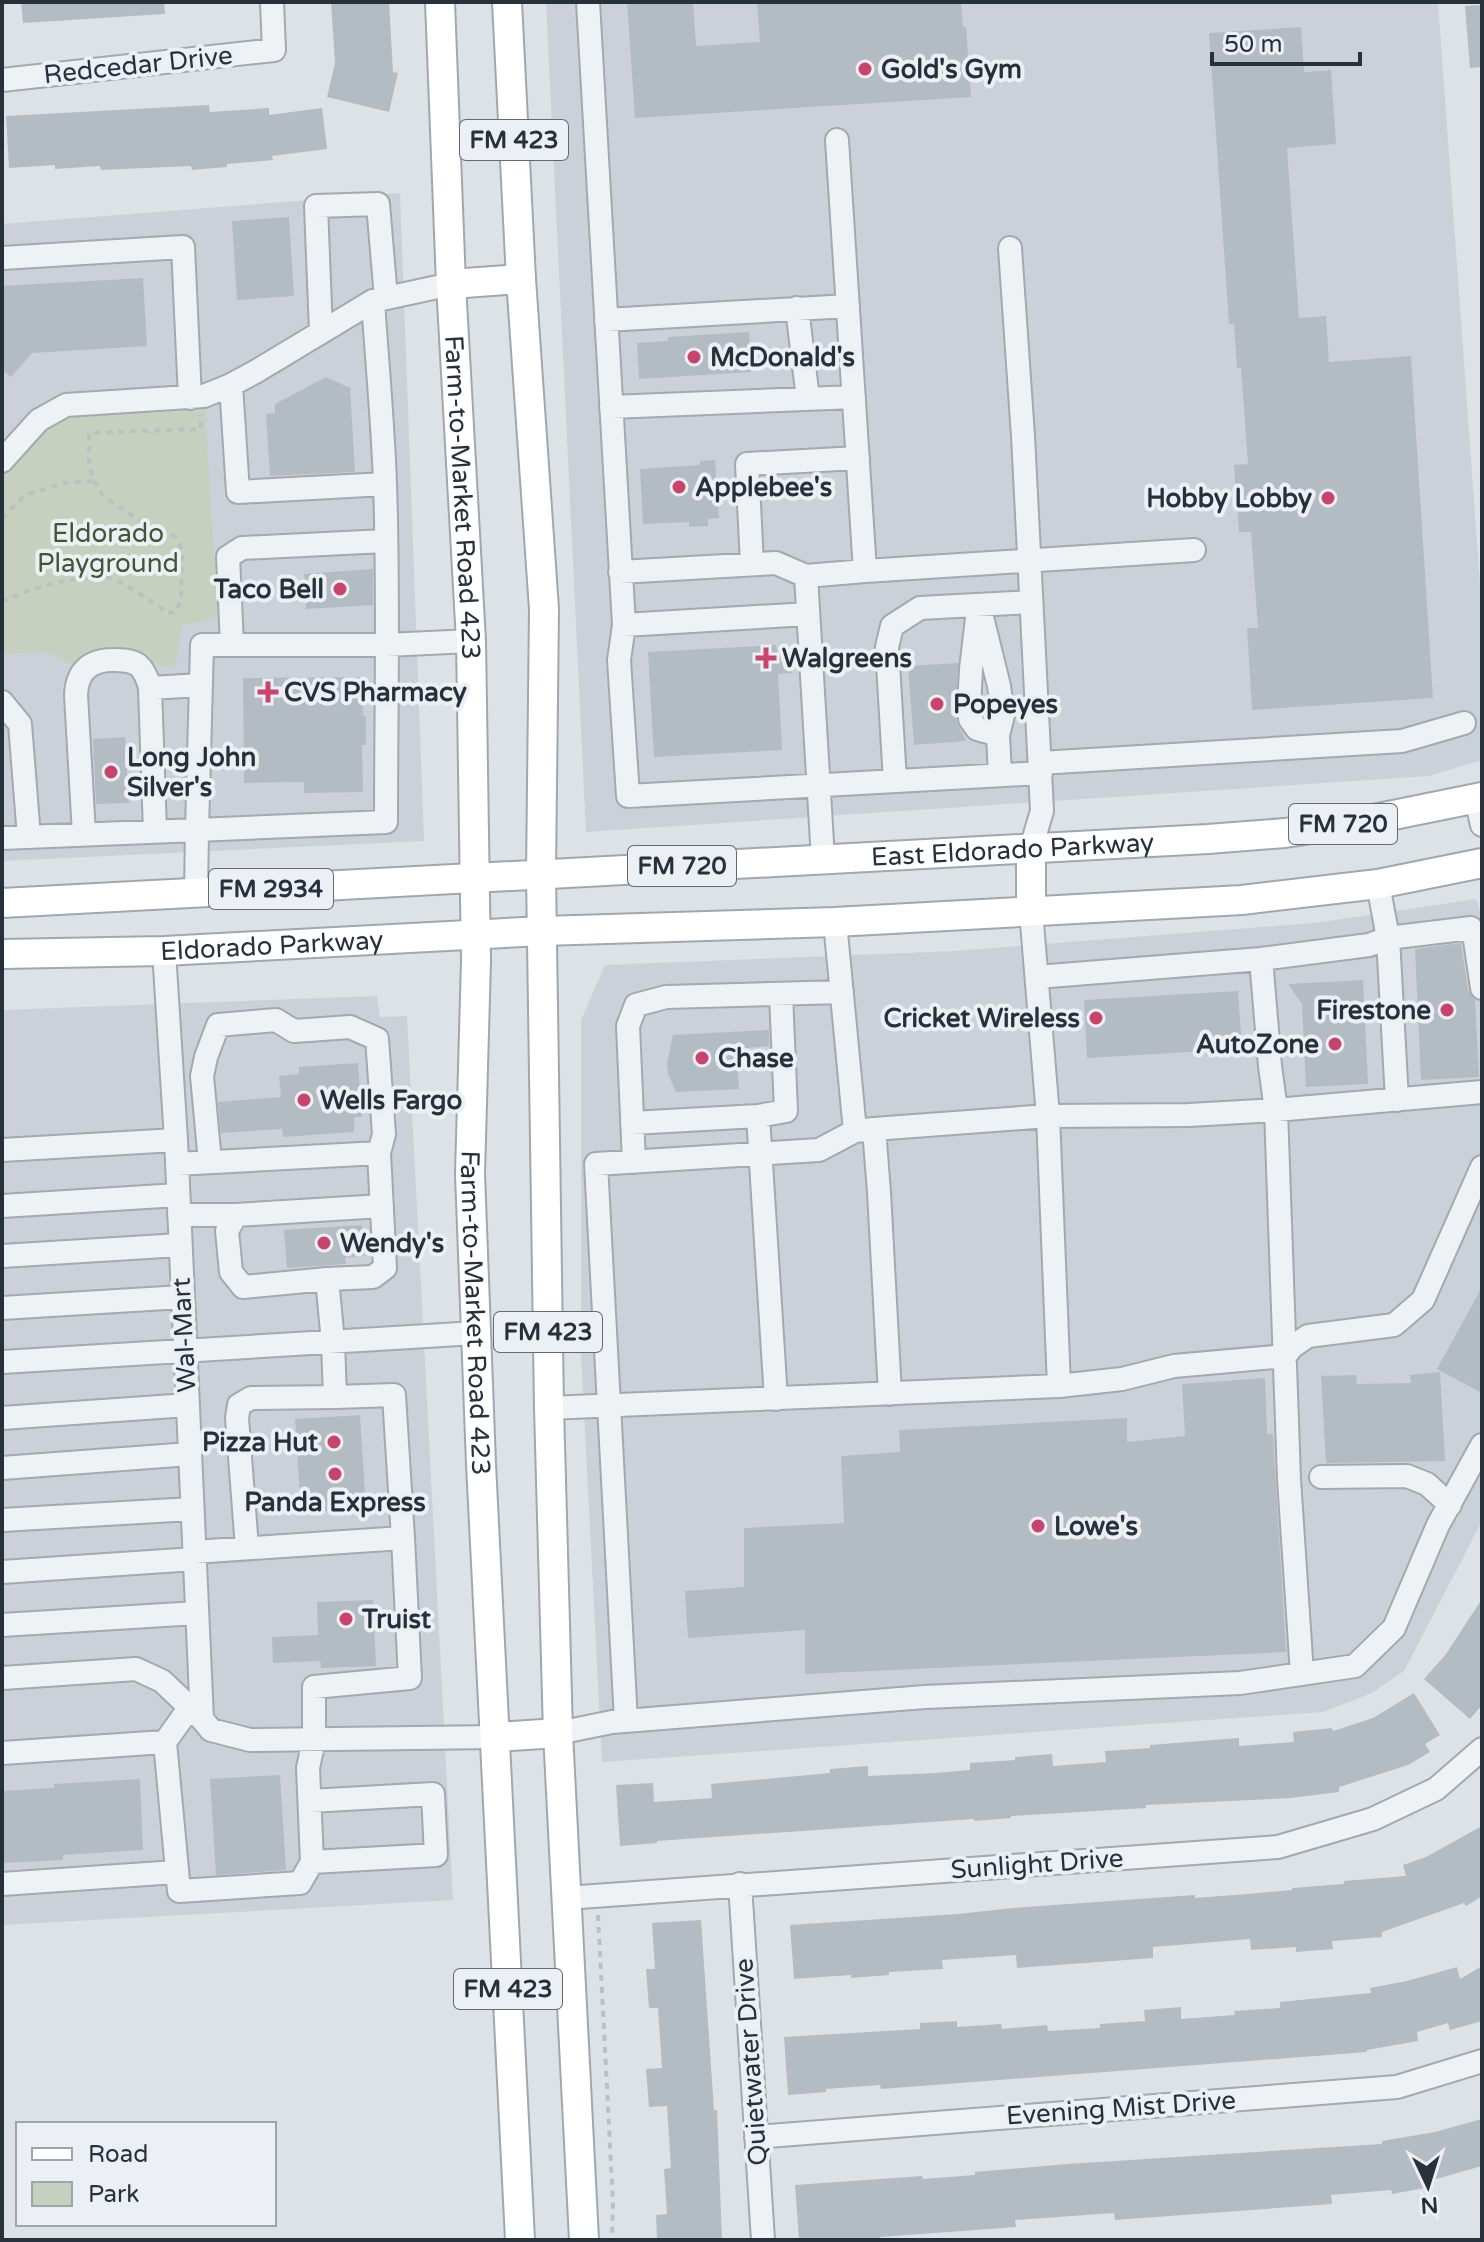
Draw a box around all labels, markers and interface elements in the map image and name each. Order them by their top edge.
scale bar [1212,16,1360,66]
text: 50 m [1224,30,1282,59]
street label: Redcedar Drive [42,40,234,90]
place label: Gold's Gym [881,54,1022,85]
marker: Gold's Gym [856,60,874,78]
road number: FM 423 [460,120,568,160]
street label: Farm-to-Market Road 423 [438,334,487,660]
place label: McDonald's [710,342,855,373]
marker: McDonald's [685,348,703,366]
place label: Applebee's [695,472,832,503]
marker: Applebee's [670,478,688,496]
place label: Hobby Lobby [1146,483,1312,514]
marker: Hobby Lobby [1319,489,1337,507]
park label: Eldorado Playground [37,518,179,579]
place label: Taco Bell [213,574,324,605]
marker: Taco Bell [331,580,349,598]
place label: Walgreens [782,643,912,674]
marker: Walgreens [757,649,775,667]
place label: CVS Pharmacy [284,677,467,708]
marker: CVS Pharmacy [259,683,277,701]
place label: Popeyes [953,689,1058,720]
marker: Popeyes [928,695,946,713]
place label: Long John Silver's [127,742,256,803]
marker: Long John Silver's [102,763,120,781]
road number: FM 720 [1289,804,1397,844]
street label: East Eldorado Parkway [870,826,1155,872]
road number: FM 720 [628,846,736,886]
road number: FM 2934 [209,869,333,909]
street label: Eldorado Parkway [160,924,384,967]
place label: Firestone [1316,995,1431,1026]
marker: Firestone [1438,1001,1456,1019]
place label: Cricket Wireless [884,1003,1080,1034]
marker: Cricket Wireless [1087,1009,1105,1027]
place label: AutoZone [1196,1029,1319,1060]
marker: AutoZone [1326,1035,1344,1053]
place label: Chase [718,1043,794,1074]
marker: Chase [693,1049,711,1067]
place label: Wells Fargo [320,1085,462,1116]
marker: Wells Fargo [295,1091,313,1109]
street label: Farm-to-Market Road 423 [454,1150,497,1476]
place label: Wendy's [340,1228,444,1259]
marker: Wendy's [315,1234,333,1252]
street label: Wal-Mart [166,1277,202,1393]
road number: FM 423 [494,1312,602,1352]
place label: Pizza Hut [202,1427,318,1458]
marker: Pizza Hut [325,1433,343,1451]
marker: Panda Express [326,1465,344,1483]
place label: Panda Express [244,1487,426,1518]
place label: Lowe's [1054,1511,1138,1542]
marker: Lowe's [1029,1517,1047,1535]
place label: Truist [361,1604,431,1635]
marker: Truist [337,1610,355,1628]
street label: Sunlight Drive [950,1843,1124,1885]
street label: Quietwater Drive [728,1957,774,2167]
road number: FM 423 [454,1969,562,2009]
street label: Evening Mist Drive [1005,2085,1237,2131]
legend [16,2122,276,2226]
text: Road [88,2140,148,2169]
north arrow [1388,2146,1468,2226]
text: Park [88,2180,139,2209]
text: N [1420,2191,1439,2219]

